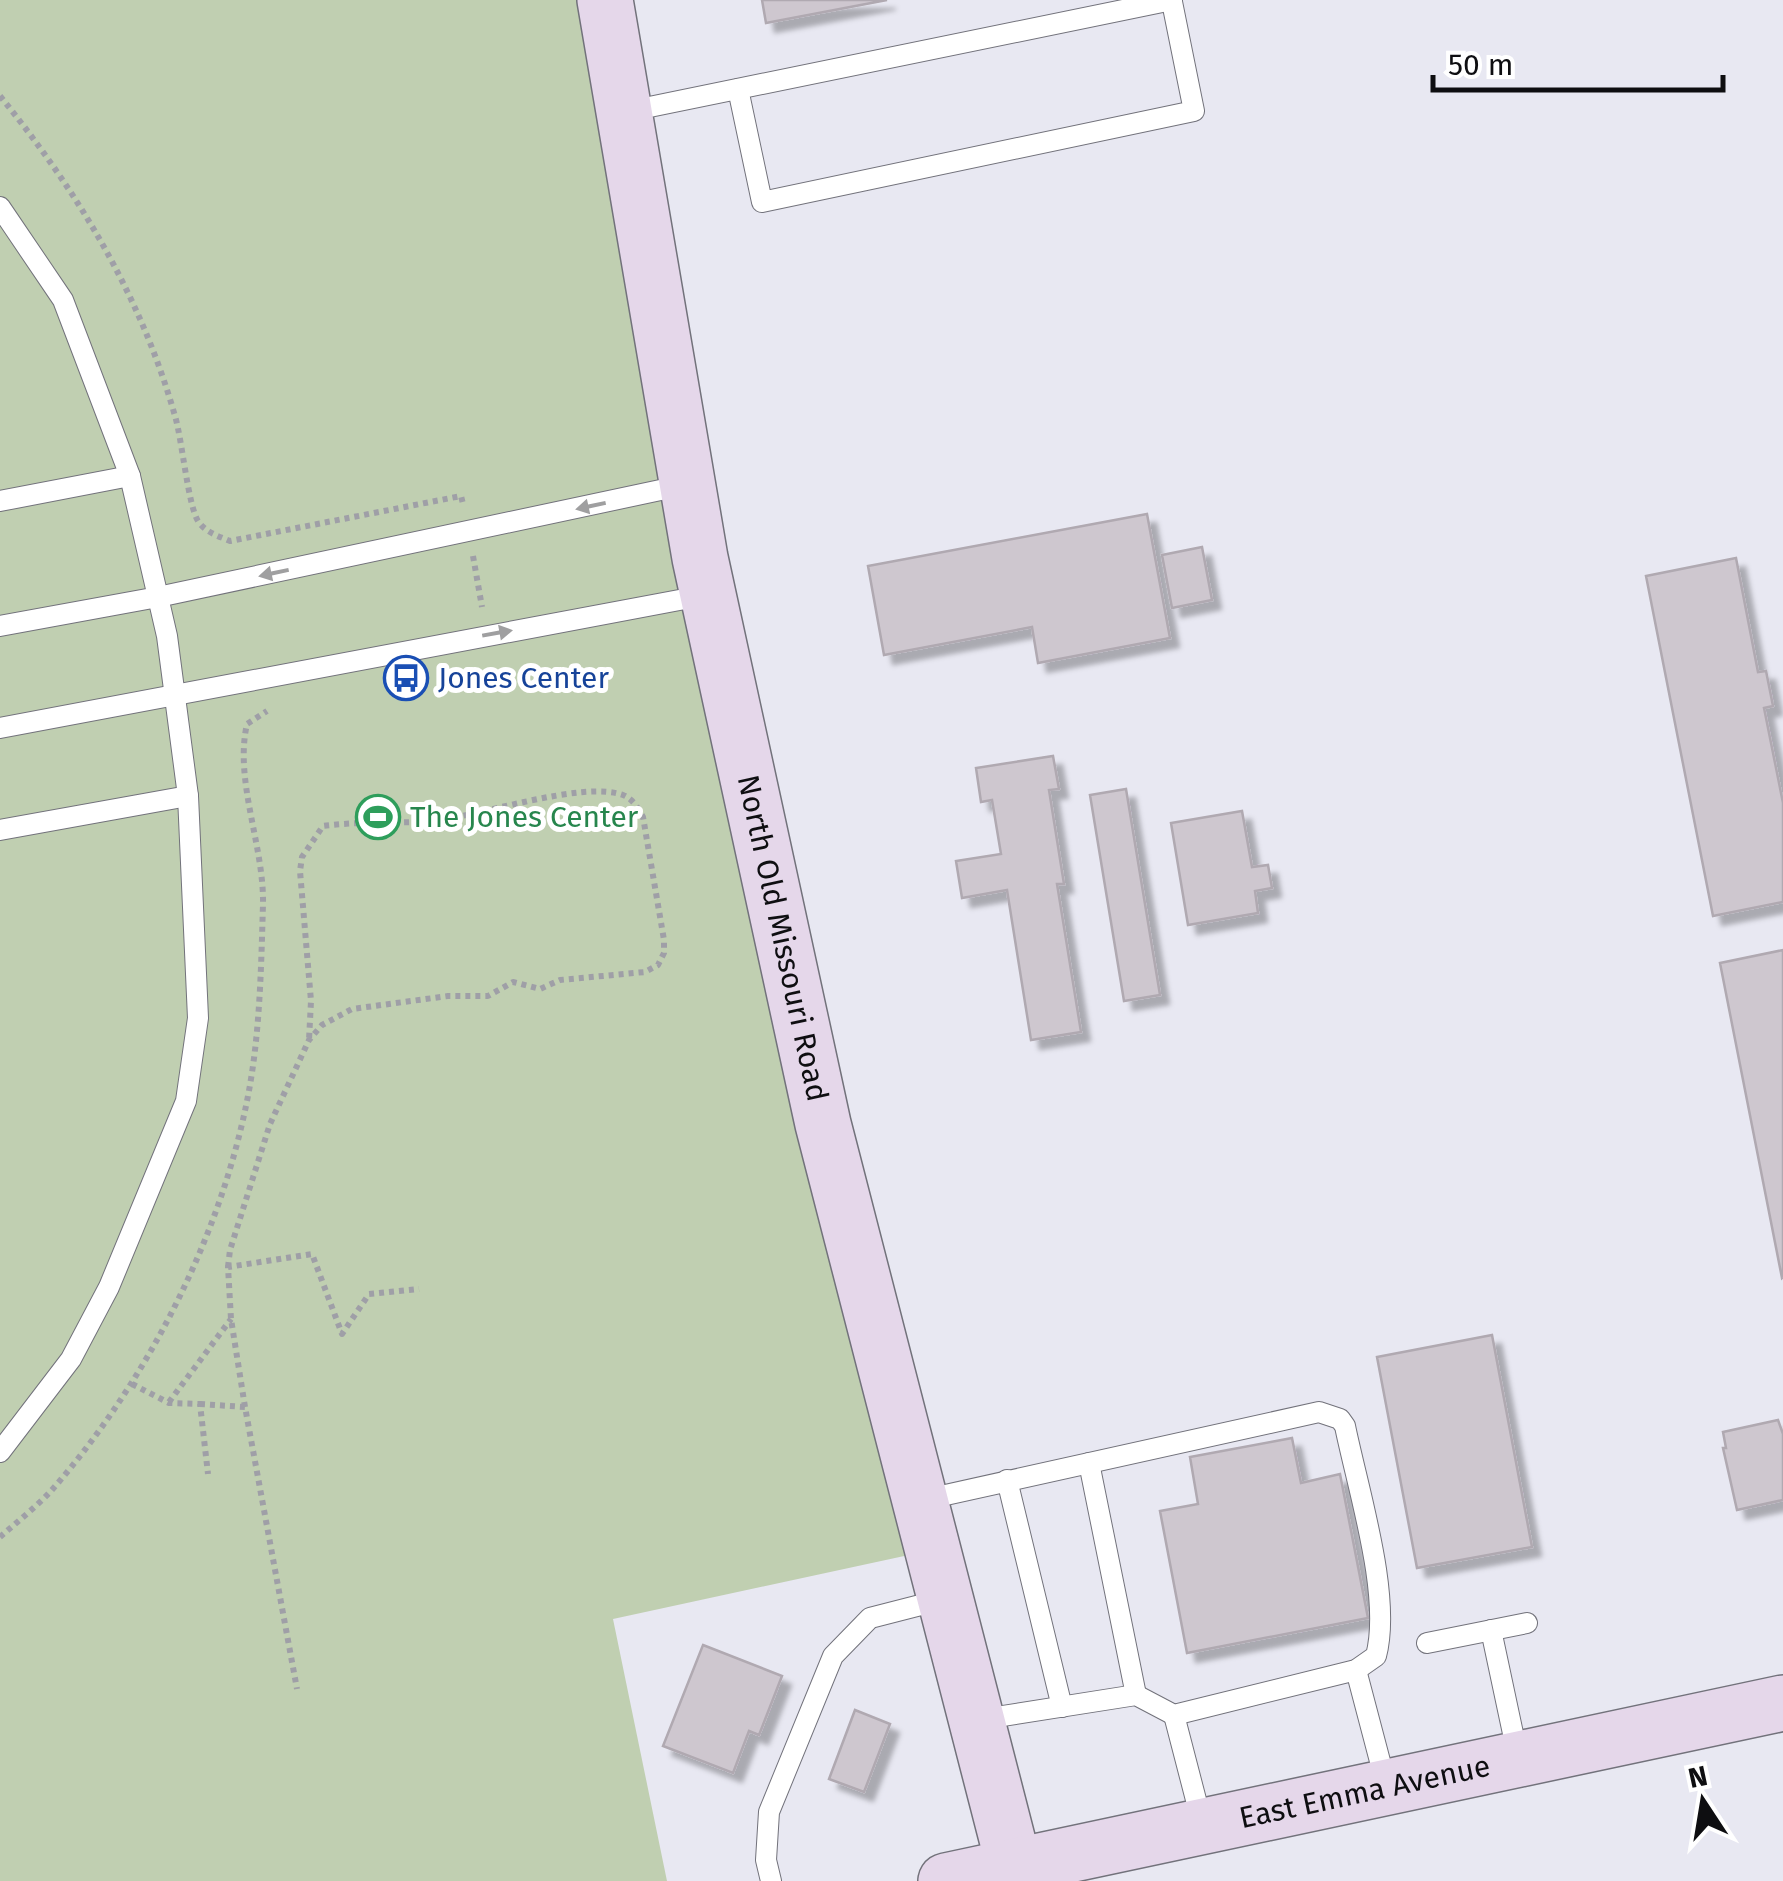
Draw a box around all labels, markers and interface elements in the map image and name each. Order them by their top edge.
scale bar [1433,30,1723,92]
text: 50 m [1448,47,1513,83]
one-way arrow [576,498,607,514]
one-way arrow [258,566,289,581]
one-way arrow [481,625,513,640]
bus stop icon: Jones Center [383,655,429,701]
place label: Jones Center [438,660,609,696]
street label: North Old Missouri Road [730,772,836,1105]
sports icon: The Jones Center [355,794,401,840]
place label: The Jones Center [410,799,639,835]
street label: East Emma Avenue [1236,1748,1493,1836]
north arrow [1653,1751,1753,1851]
text: N [1685,1759,1710,1795]

